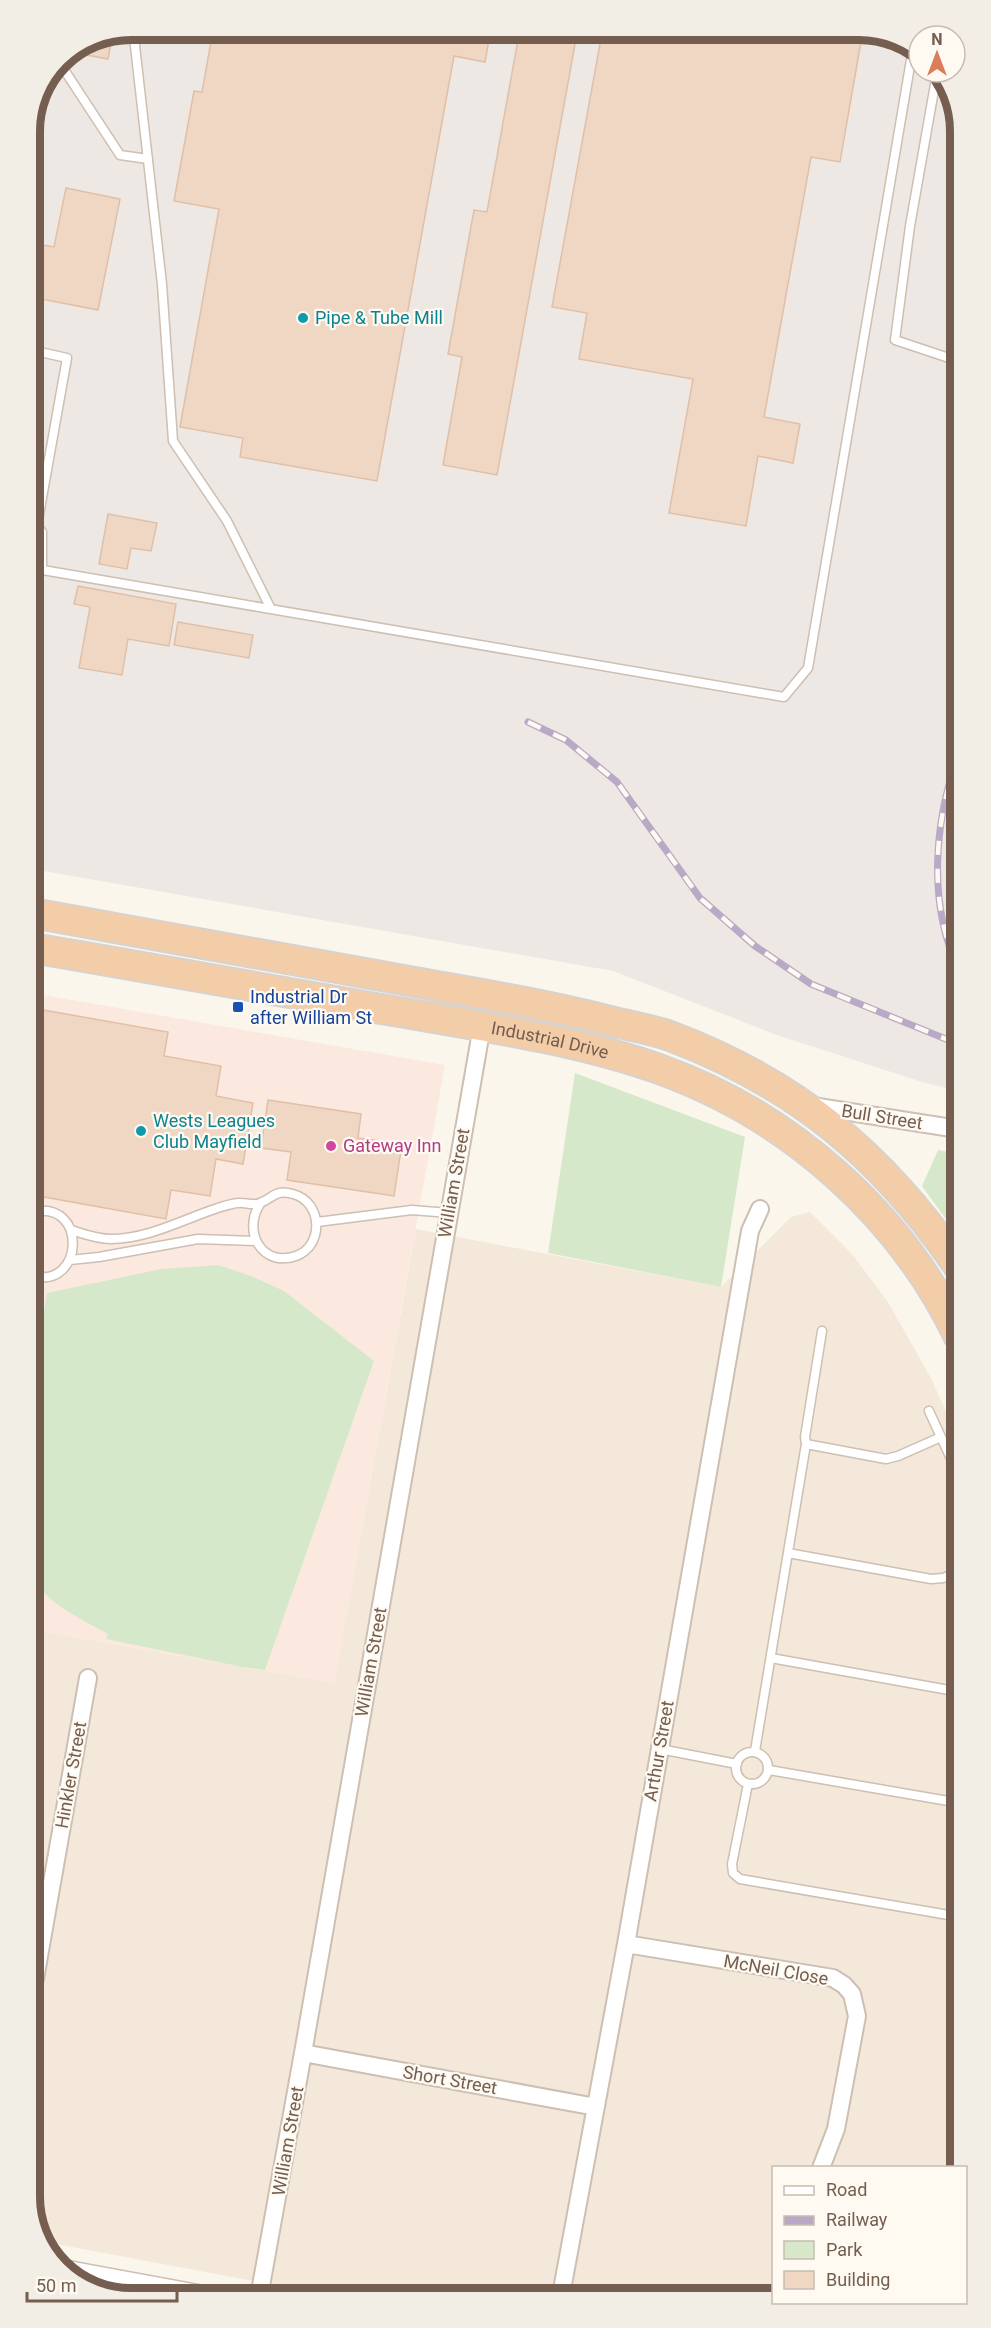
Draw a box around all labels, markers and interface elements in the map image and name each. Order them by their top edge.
north arrow [907,24,967,84]
text: N [931,30,943,49]
place label: Pipe & Tube Mill [315,307,443,328]
marker: Pipe & Tube Mill [296,311,310,325]
place label: Industrial Dr after William St [250,986,372,1028]
marker: Industrial Dr after William St [231,1000,245,1014]
street label: Industrial Drive [489,1017,611,1063]
street label: Bull Street [840,1100,924,1133]
place label: Wests Leagues Club Mayfield [153,1110,275,1152]
marker: Wests Leagues Club Mayfield [134,1124,148,1138]
street label: William Street [434,1126,474,1239]
place label: Gateway Inn [343,1135,441,1156]
marker: Gateway Inn [324,1139,338,1153]
street label: William Street [351,1605,391,1718]
street label: Arthur Street [639,1699,678,1803]
street label: Hinkler Street [51,1720,90,1830]
street label: McNeil Close [722,1950,830,1989]
street label: Short Street [401,2061,499,2098]
street label: William Street [268,2084,308,2197]
legend [772,2166,967,2304]
text: Road [826,2179,867,2200]
text: Railway [826,2209,888,2230]
text: Park [826,2239,863,2260]
scale bar [27,2265,177,2303]
text: Building [826,2269,890,2290]
text: 50 m [36,2275,76,2296]

